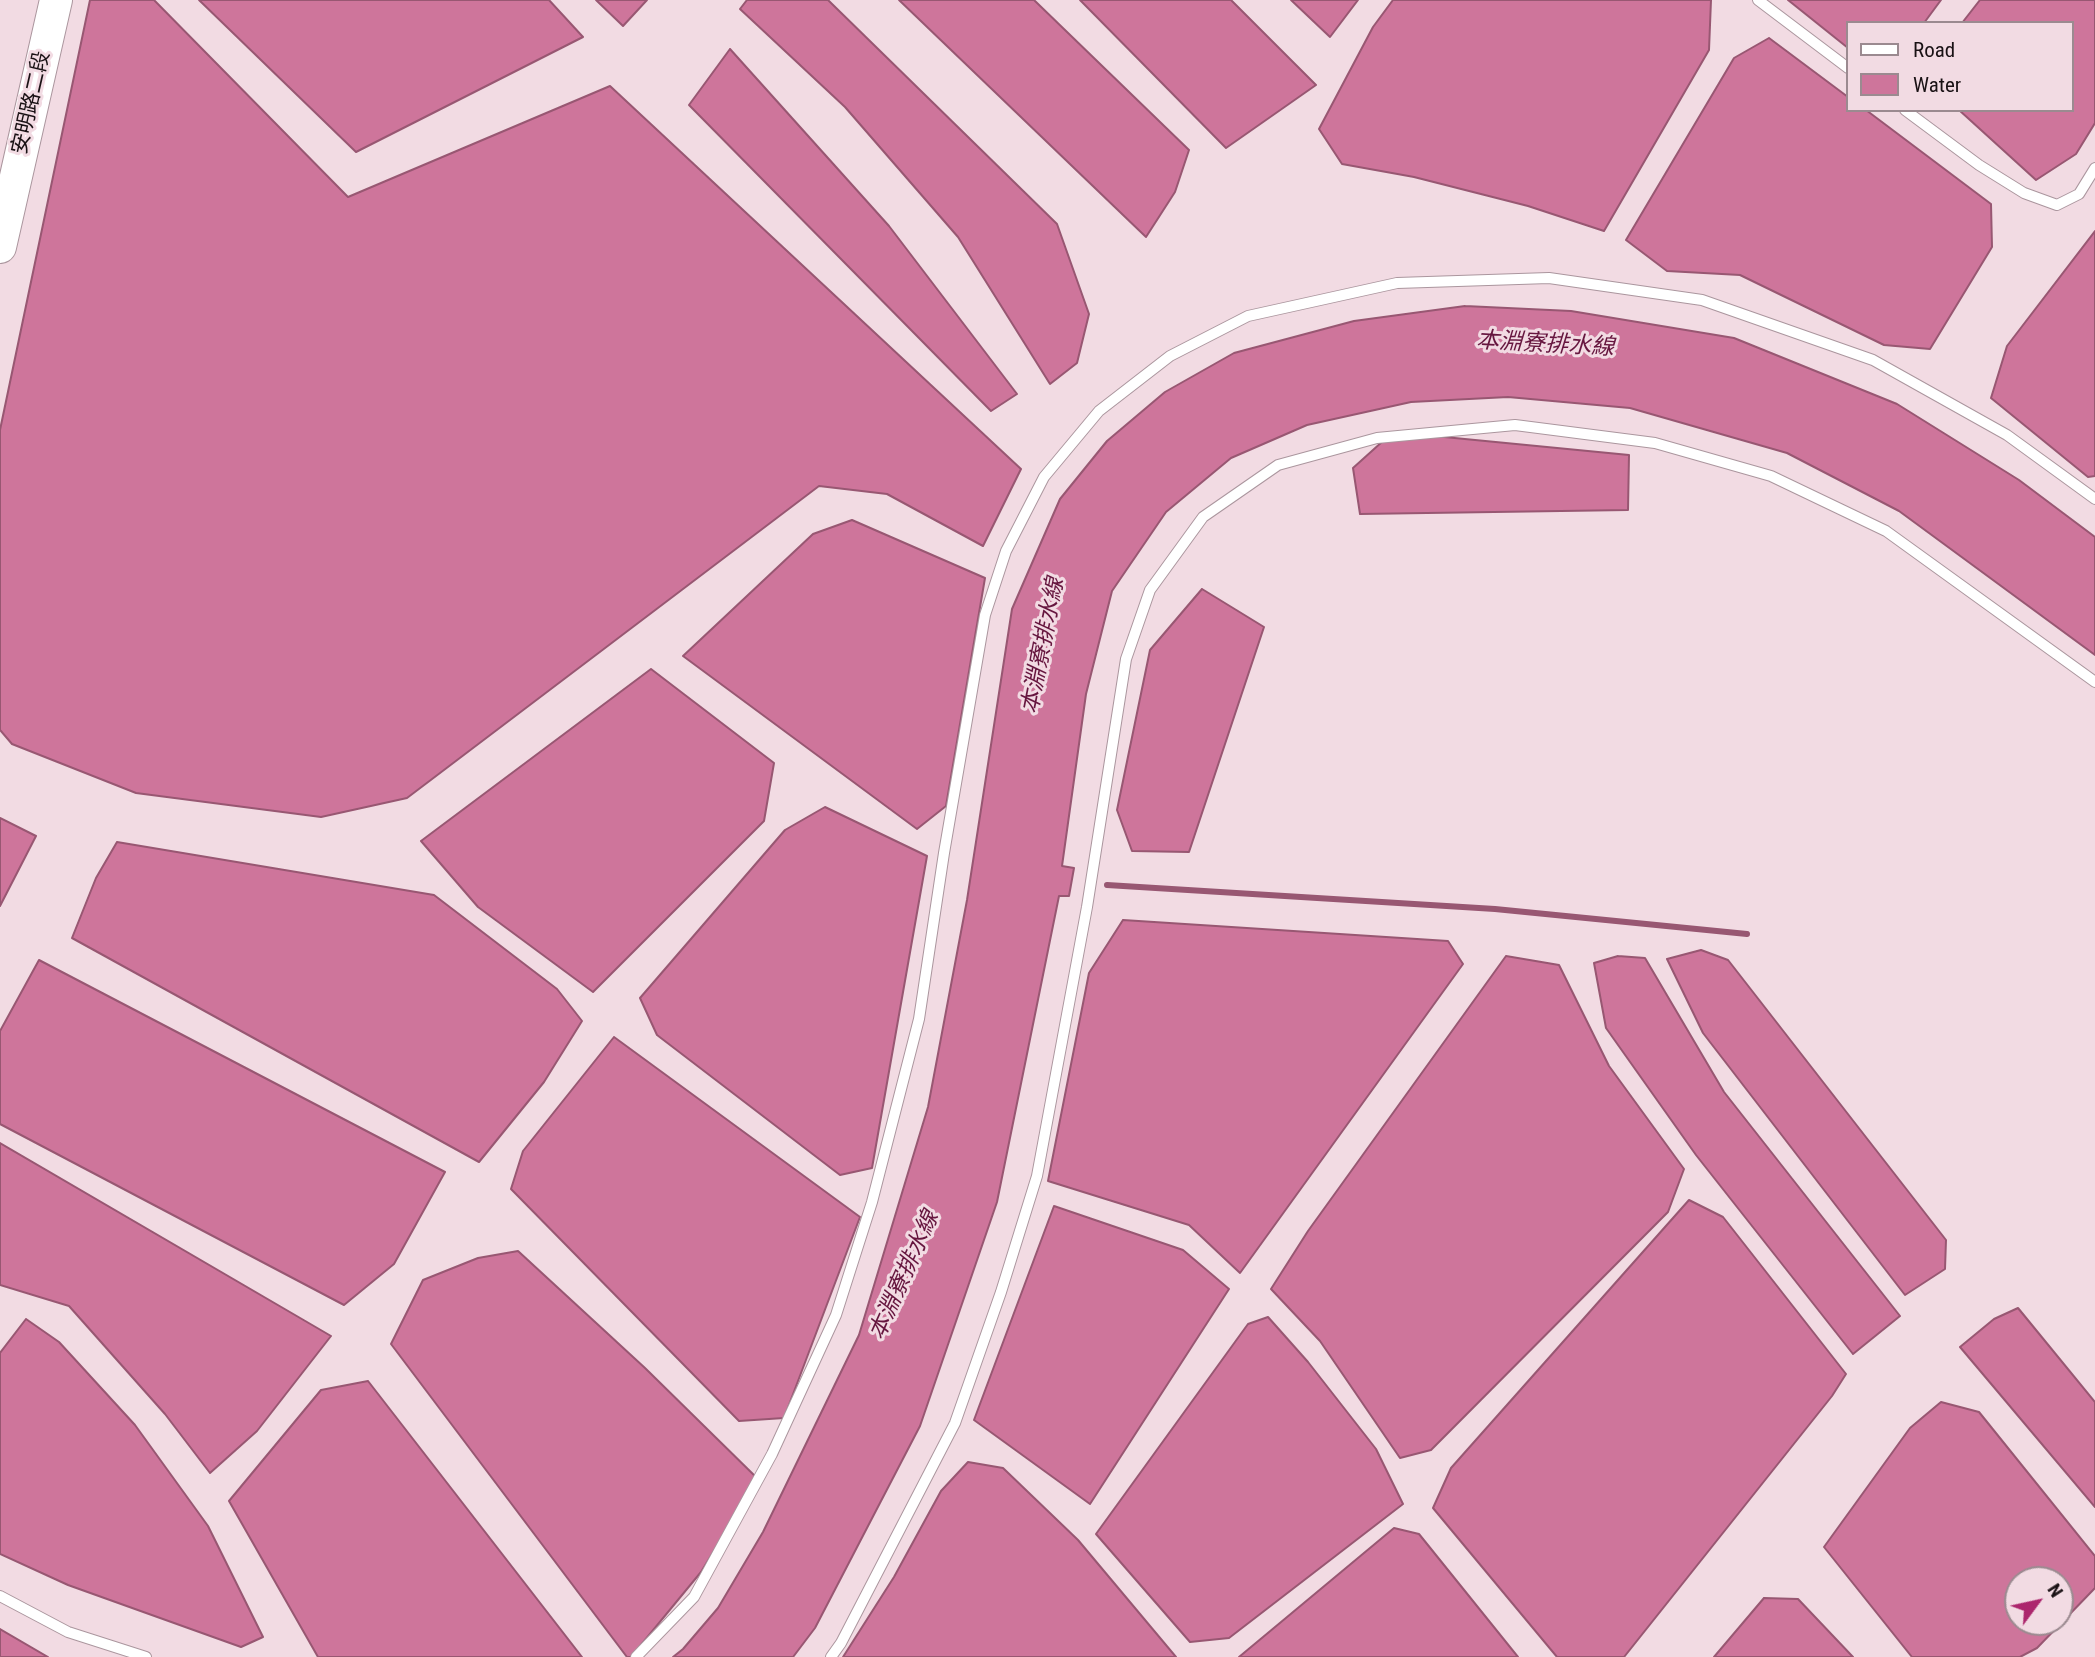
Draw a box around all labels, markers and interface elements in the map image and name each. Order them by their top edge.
legend [1846,21,2074,112]
text: Road [1913,38,1955,62]
street label: 安明路二段 [8,49,56,157]
text: Water [1913,73,1961,97]
water label: 本淵寮排水線 [1475,328,1615,362]
water label: 本淵寮排水線 [1017,576,1071,716]
water label: 本淵寮排水線 [864,1207,946,1345]
north arrow [2004,1566,2074,1636]
text: N [2043,1579,2068,1602]

